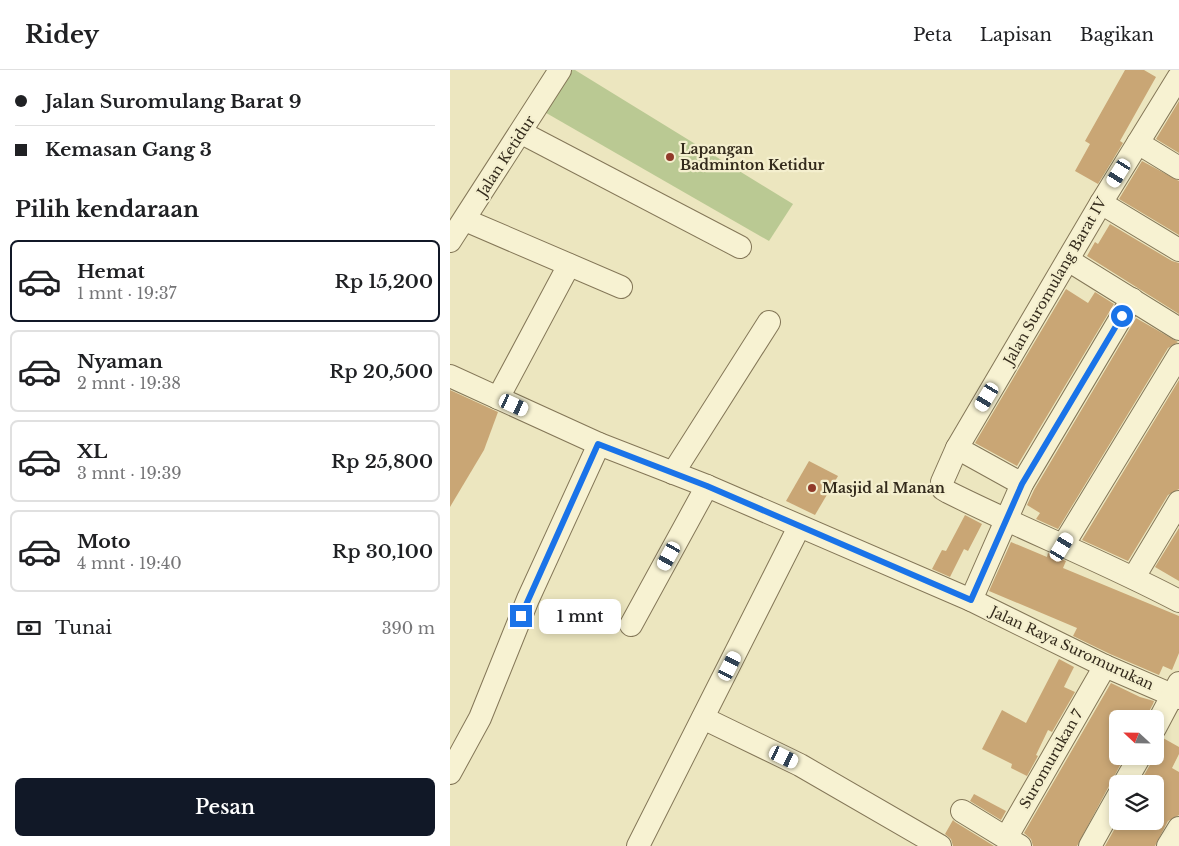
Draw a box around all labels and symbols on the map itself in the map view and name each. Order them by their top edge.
street label: Jalan Ketidur [472,112,539,202]
place label: Lapangan Badminton Ketidur [680,140,825,174]
marker: Lapangan Badminton Ketidur [664,151,676,163]
car [1104,156,1133,190]
street label: Jalan Suromulang Barat IV [999,193,1111,370]
route start [1111,305,1133,327]
car [972,380,1001,414]
car [497,392,530,418]
place label: Masjid al Manan [822,479,945,497]
marker: Masjid al Manan [806,482,818,494]
car [1047,530,1076,564]
car [655,539,682,573]
callout: 1 mnt [538,598,621,634]
street label: Jalan Raya Suromurukan [986,601,1157,694]
route end [510,605,532,627]
car [716,649,743,683]
street label: Suromurukan 7 [1015,705,1087,812]
north arrow [1109,710,1164,765]
car [767,744,800,770]

